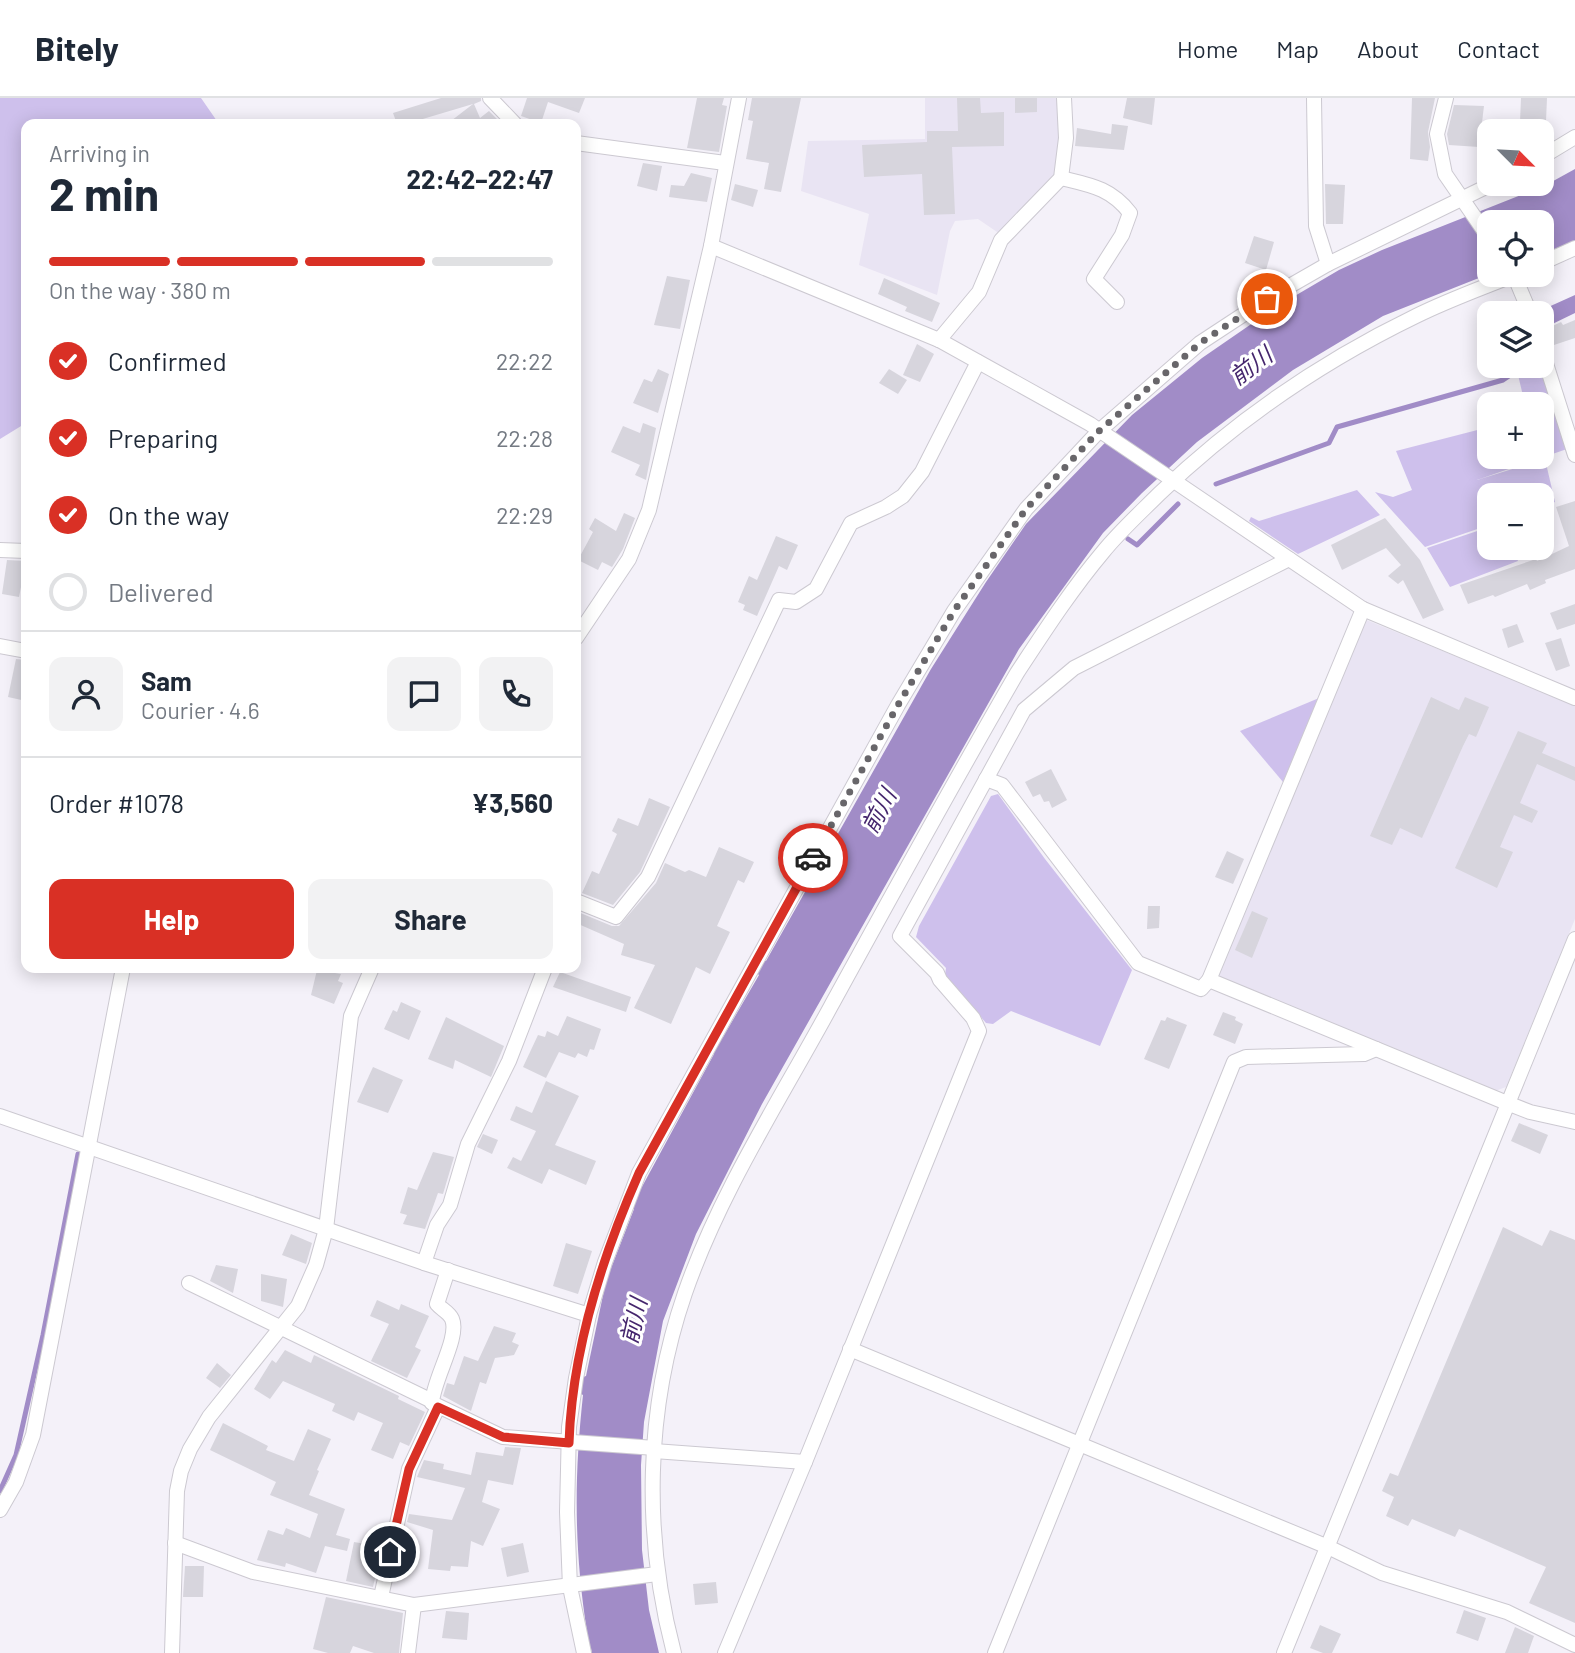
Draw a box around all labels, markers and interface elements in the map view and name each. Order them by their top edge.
text: Bitely [35,28,119,68]
text: Home [1177,34,1238,63]
text: Map [1276,34,1319,63]
text: About [1357,34,1419,63]
text: Contact [1457,34,1540,63]
north arrow [1477,119,1554,196]
map controls [1477,119,1554,560]
text: Arriving in [49,139,150,167]
text: 22:42–22:47 [406,163,553,194]
text: 2 min [49,165,159,220]
button: locate [1477,210,1554,287]
pin [1237,269,1297,329]
text: On the way · 380 m [49,276,231,304]
icon: bag [1248,280,1286,318]
button: layers [1477,301,1554,378]
water label: 前川 [1224,338,1280,390]
icon: check [49,342,87,380]
text: Confirmed [108,345,227,376]
text: 22:22 [496,347,553,375]
button: + [1477,392,1554,469]
icon: check [49,419,87,457]
text: Preparing [108,422,218,453]
text: 22:28 [496,424,553,452]
button: − [1477,483,1554,560]
icon: check [49,496,87,534]
text: On the way [108,499,229,530]
text: 22:29 [496,501,553,529]
text: Delivered [108,576,214,607]
button: person [49,657,123,731]
button: chat [387,657,461,731]
button: phone [479,657,553,731]
text: Sam [141,665,192,696]
text: Courier · 4.6 [141,696,260,724]
water label: 前川 [855,781,903,837]
text: Order #1078 [49,787,184,818]
text: ¥3,560 [471,787,553,818]
courier [778,823,848,893]
icon: car [794,839,832,877]
button: Help [49,879,294,959]
button: Share [308,879,553,959]
water label: 前川 [614,1292,653,1346]
pin [360,1522,420,1582]
icon: home [371,1533,409,1571]

